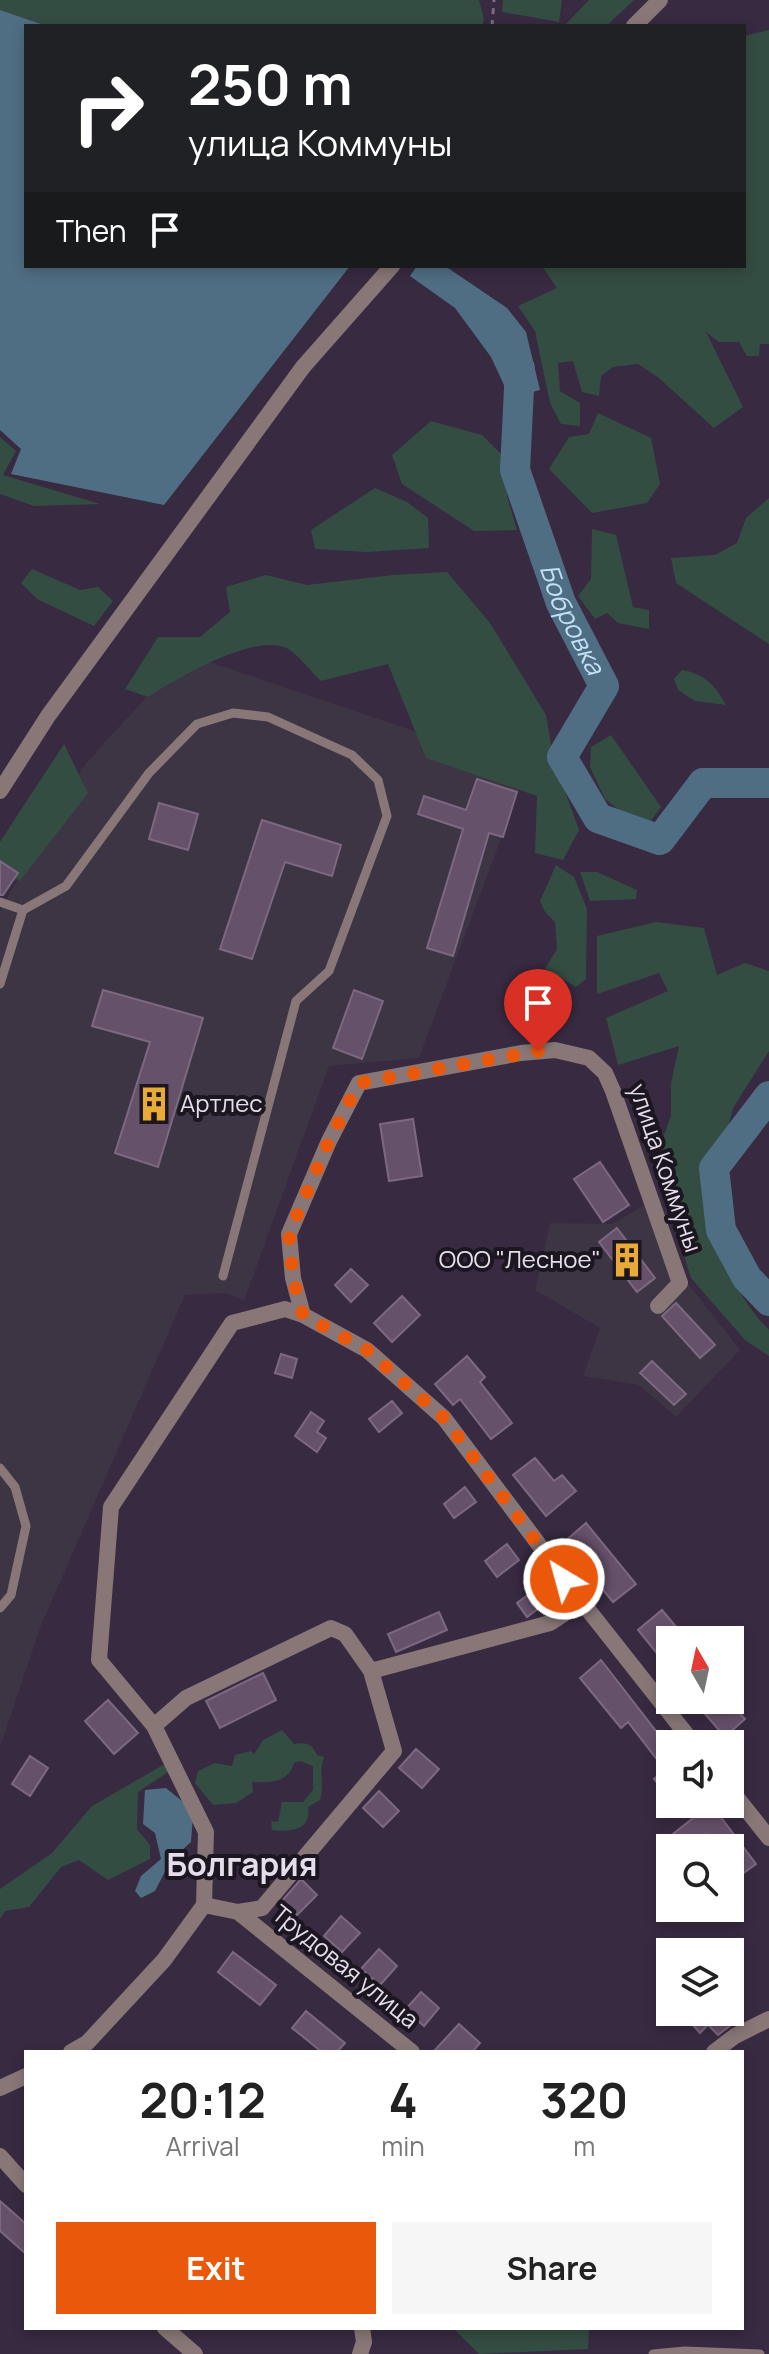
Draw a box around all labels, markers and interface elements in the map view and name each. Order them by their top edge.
text: 250 m [188,45,353,122]
icon: right [56,56,160,160]
text: улица Коммуны [188,118,452,167]
icon: arrive [143,208,187,252]
text: Then [56,210,127,251]
water label: Бобровка [532,559,615,682]
pin [504,969,572,1051]
icon: arrive [516,981,560,1025]
street label: улица Коммуны [622,1079,711,1256]
building icon: Артлес [135,1085,173,1123]
place label: Артлес [180,1086,262,1119]
building icon: ООО "Лесное" [608,1241,646,1279]
place label: ООО "Лесное" [439,1242,601,1275]
position arrow [522,1537,606,1621]
north arrow [656,1626,744,1714]
map controls [656,1626,744,2026]
button: sound [656,1730,744,1818]
button: search [656,1834,744,1922]
district label: Болгария [167,1842,317,1886]
street label: Трудовая улица [266,1896,426,2035]
button: layers [656,1938,744,2026]
text: 20:12 [140,2067,266,2132]
text: 4 [388,2067,418,2132]
text: 320 [540,2067,628,2132]
text: Arrival [166,2128,240,2164]
text: min [381,2128,425,2164]
text: m [573,2128,595,2164]
button: Exit [56,2222,376,2314]
button: Share [392,2222,712,2314]

